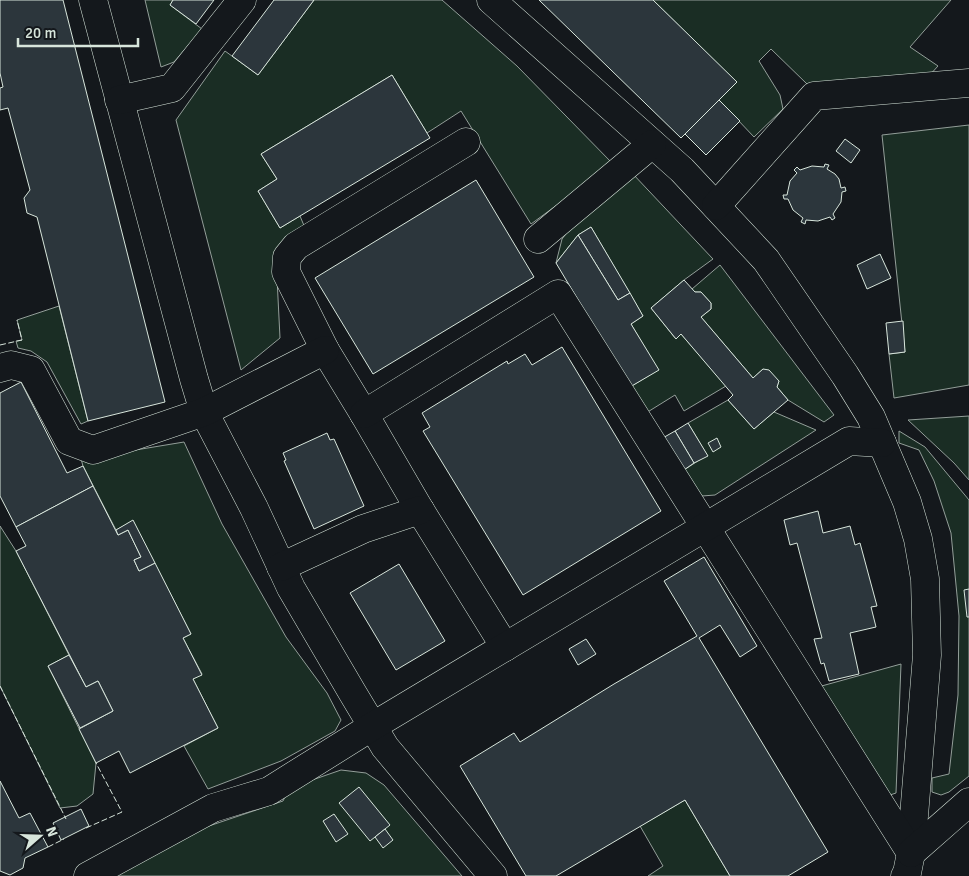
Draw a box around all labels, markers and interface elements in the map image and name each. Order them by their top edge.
scale bar [18,15,138,47]
text: 20 m [25,24,56,42]
north arrow [15,811,65,861]
text: N [42,824,61,839]

